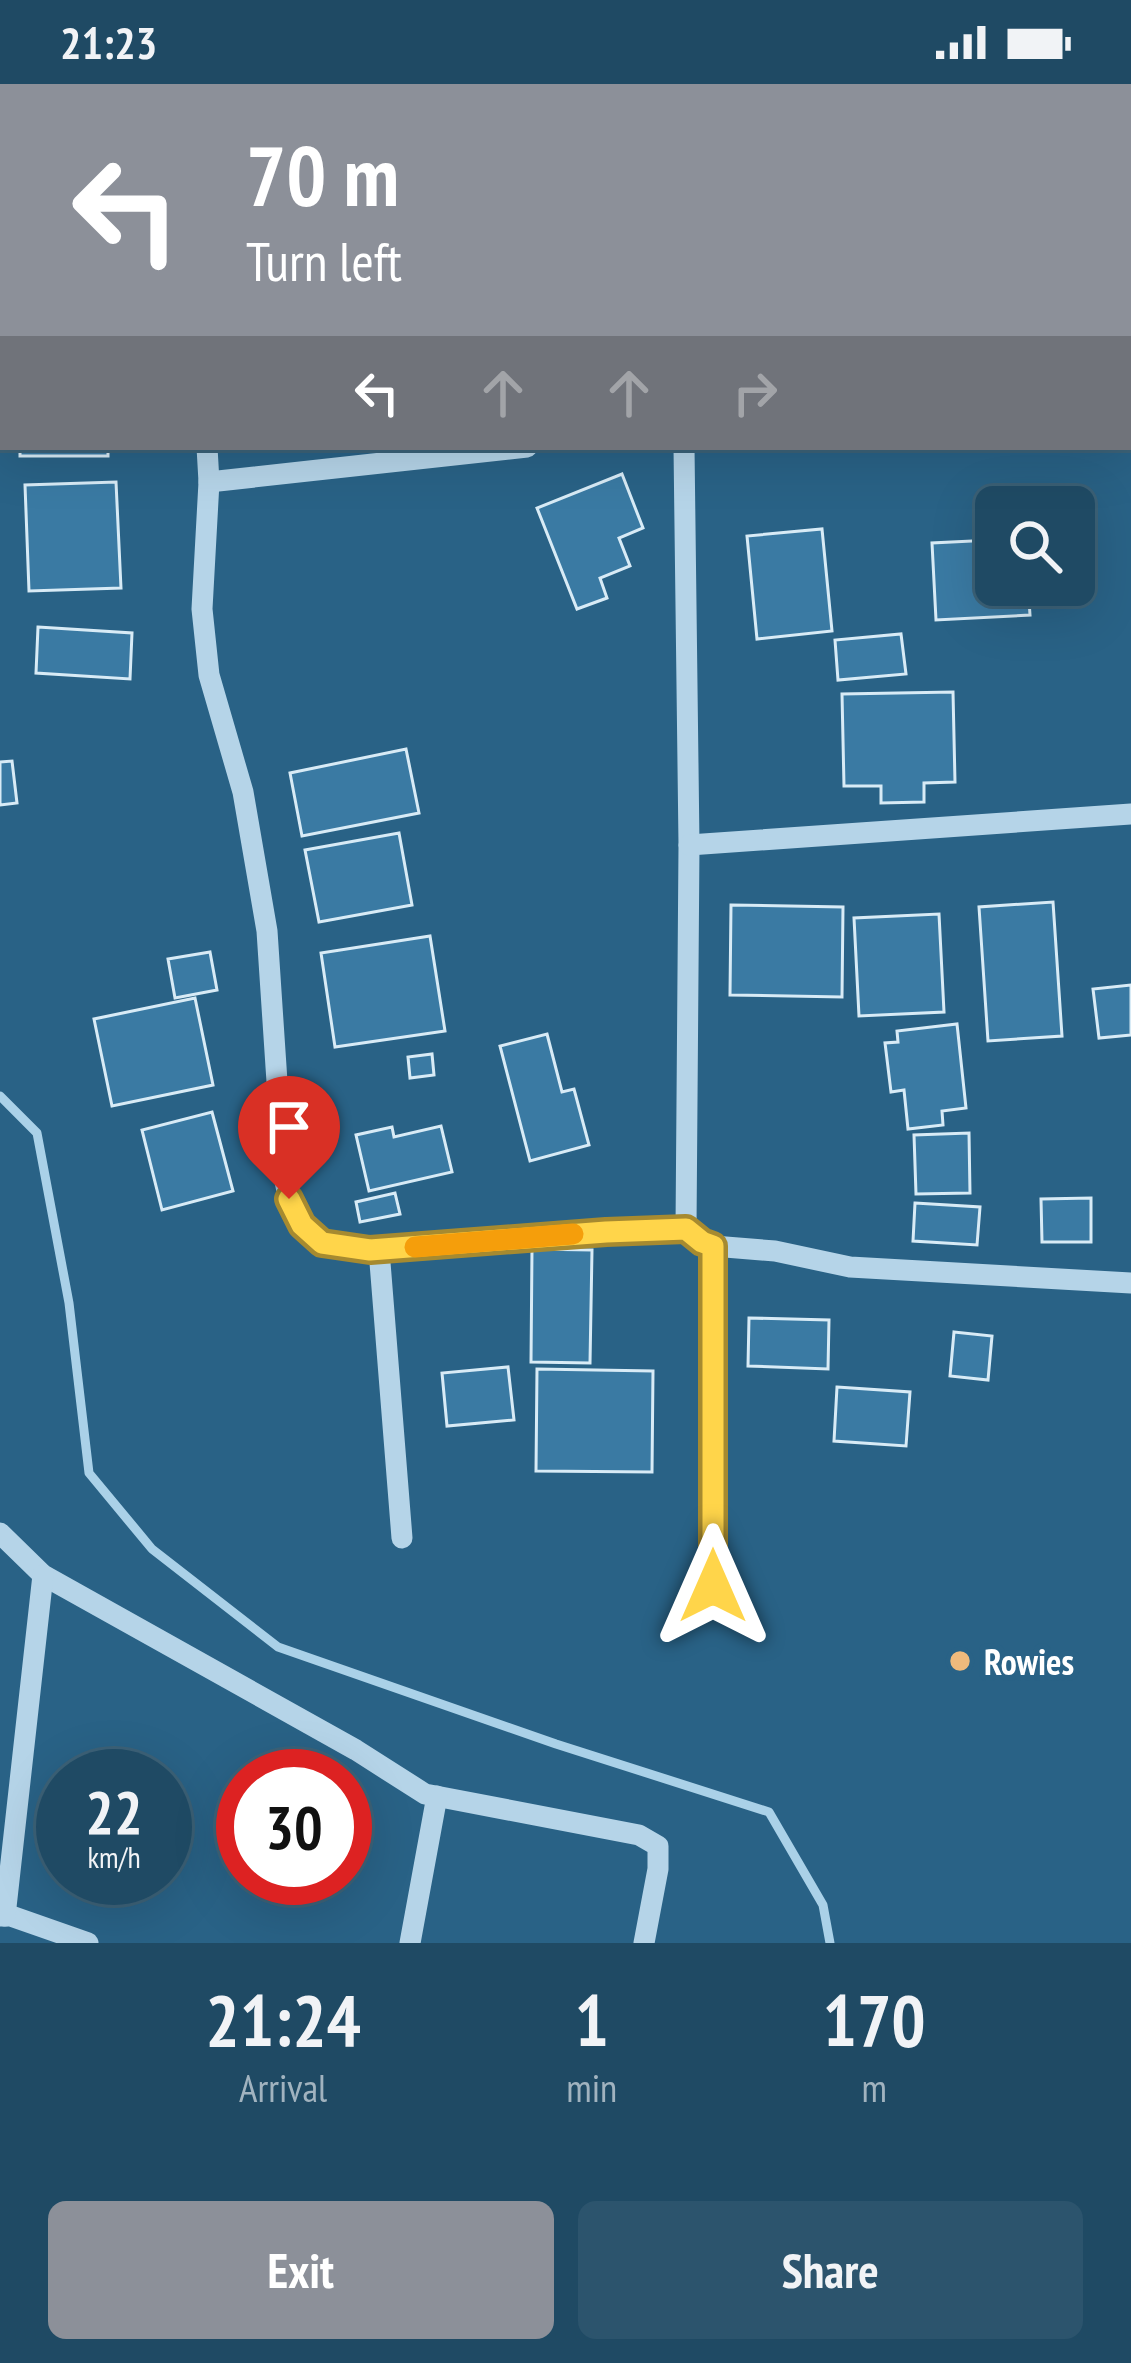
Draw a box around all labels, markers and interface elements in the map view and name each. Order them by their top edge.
text: 21:23 [60,13,157,71]
text: 70 m [246,120,399,229]
icon: left [48,132,204,288]
text: Turn left [246,226,402,296]
icon: left [344,360,410,426]
icon: ahead [470,360,536,426]
icon: ahead [596,360,662,426]
icon: right [722,360,788,426]
map controls [975,486,1095,606]
button: search [975,486,1095,606]
pin [238,1076,340,1199]
icon: arrive [256,1094,322,1160]
position arrow [650,1523,776,1649]
place label: Rowies [984,1638,1074,1685]
marker: Rowies [947,1648,973,1674]
speed limit sign: 30 [216,1749,372,1905]
text: 22 [85,1773,143,1851]
text: km/h [87,1837,141,1876]
text: 21:24 [205,1973,361,2066]
text: 1 [575,1973,609,2066]
text: 170 [822,1973,926,2066]
text: Arrival [239,2062,327,2113]
text: min [566,2062,617,2113]
text: m [861,2062,887,2113]
button: Exit [48,2201,554,2339]
button: Share [578,2201,1083,2339]

